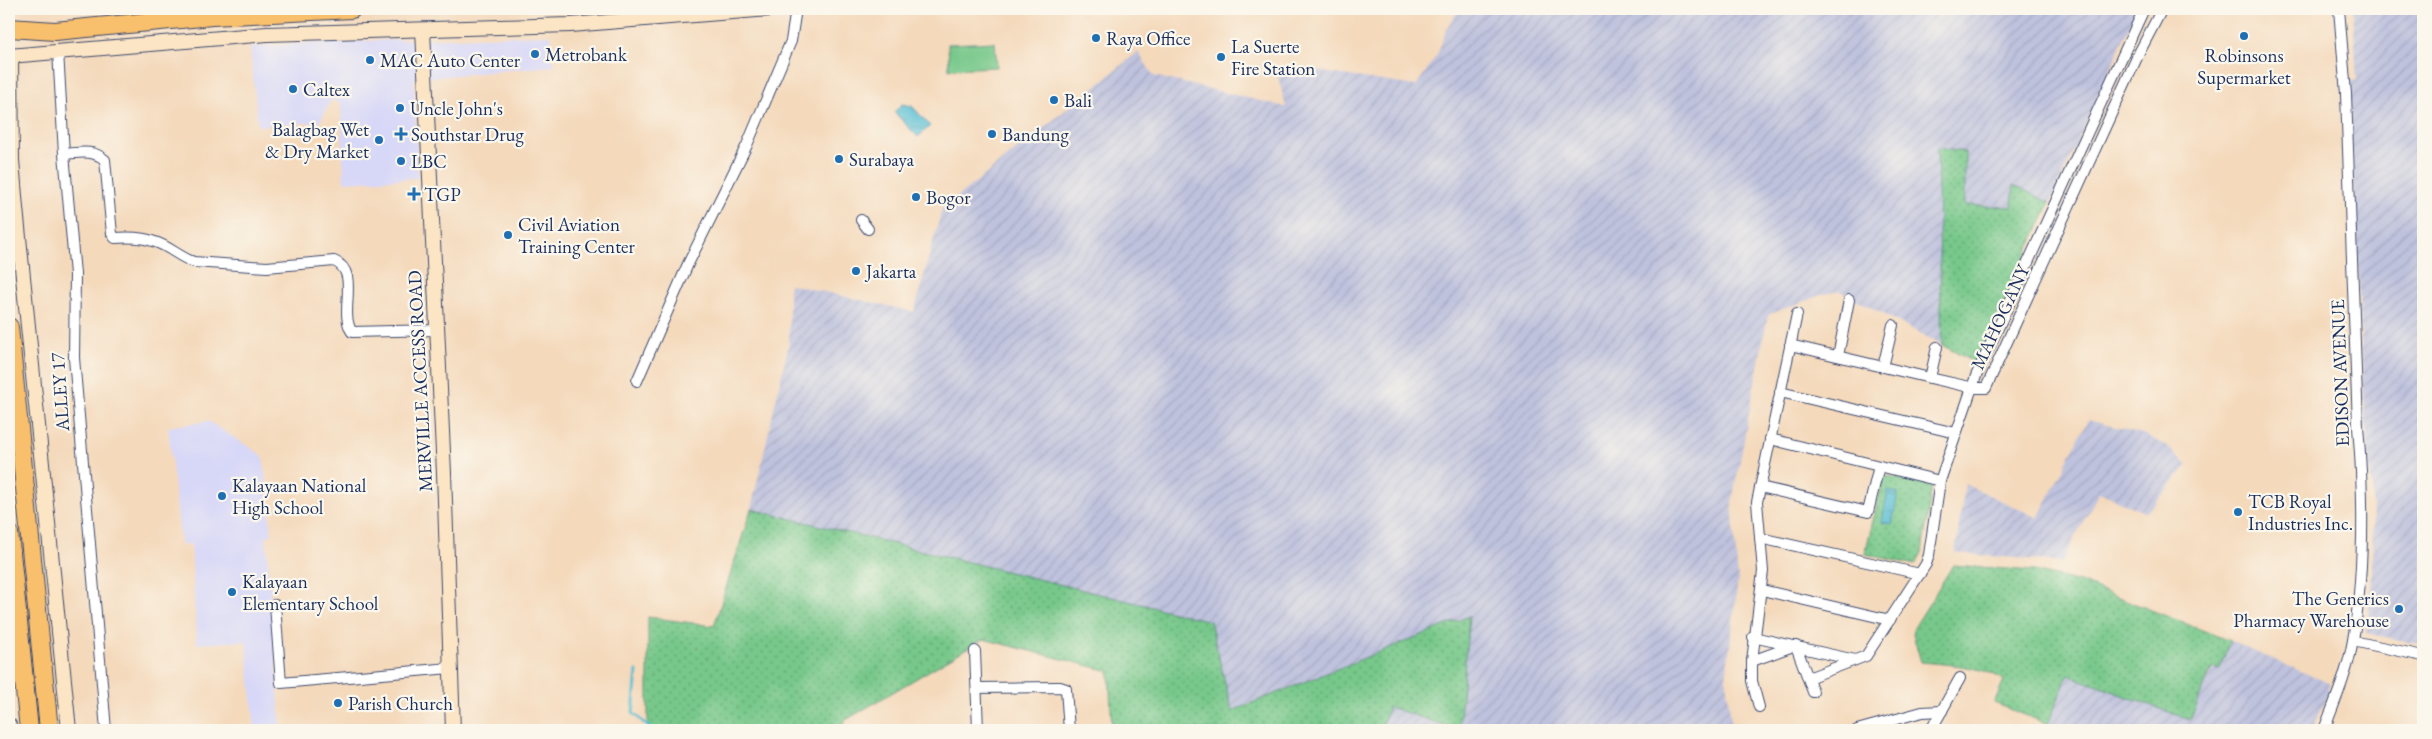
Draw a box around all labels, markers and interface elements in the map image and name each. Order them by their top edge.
place label: Raya Office [1106,26,1190,51]
marker: Robinsons Supermarket [2238,30,2250,42]
marker: Raya Office [1090,32,1102,44]
place label: La Suerte Fire Station [1231,34,1315,81]
place label: Metrobank [545,42,628,67]
place label: Robinsons Supermarket [2197,43,2291,90]
place label: MAC Auto Center [380,48,521,73]
marker: Metrobank [529,48,541,60]
marker: La Suerte Fire Station [1215,51,1227,63]
marker: MAC Auto Center [364,54,376,66]
place label: Caltex [303,77,351,102]
marker: Caltex [287,83,299,95]
place label: Bali [1064,88,1092,113]
marker: Bali [1048,94,1060,106]
place label: Uncle John's [410,96,503,121]
marker: Uncle John's [394,102,406,114]
place label: Balagbag Wet & Dry Market [265,117,369,164]
place label: Southstar Drug [411,122,525,147]
place label: Bandung [1002,122,1069,147]
marker: Southstar Drug [395,128,407,140]
marker: Bandung [986,128,998,140]
marker: Balagbag Wet & Dry Market [373,134,385,146]
place label: Surabaya [849,147,915,172]
place label: LBC [411,149,447,174]
marker: Surabaya [833,153,845,165]
marker: LBC [395,155,407,167]
place label: TGP [424,182,461,207]
place label: Bogor [926,185,971,210]
marker: TGP [408,188,420,200]
marker: Bogor [910,191,922,203]
place label: Civil Aviation Training Center [518,212,636,259]
marker: Civil Aviation Training Center [502,229,514,241]
place label: Jakarta [864,259,917,284]
street label: MAHOGANY [1965,260,2036,374]
marker: Jakarta [850,265,862,277]
street label: MERVILLE ACCESS ROAD [402,270,438,492]
street label: EDISON AVENUE [2325,299,2355,447]
street label: ALLEY 17 [45,351,75,433]
place label: Kalayaan National High School [232,473,367,520]
place label: TCB Royal Industries Inc. [2248,489,2353,536]
marker: Kalayaan National High School [216,490,228,502]
marker: TCB Royal Industries Inc. [2232,506,2244,518]
place label: Kalayaan Elementary School [242,569,379,616]
marker: Kalayaan Elementary School [226,586,238,598]
place label: The Generics Pharmacy Warehouse [2233,586,2389,633]
marker: The Generics Pharmacy Warehouse [2393,603,2405,615]
place label: Parish Church [348,691,453,716]
marker: Parish Church [332,697,344,709]

